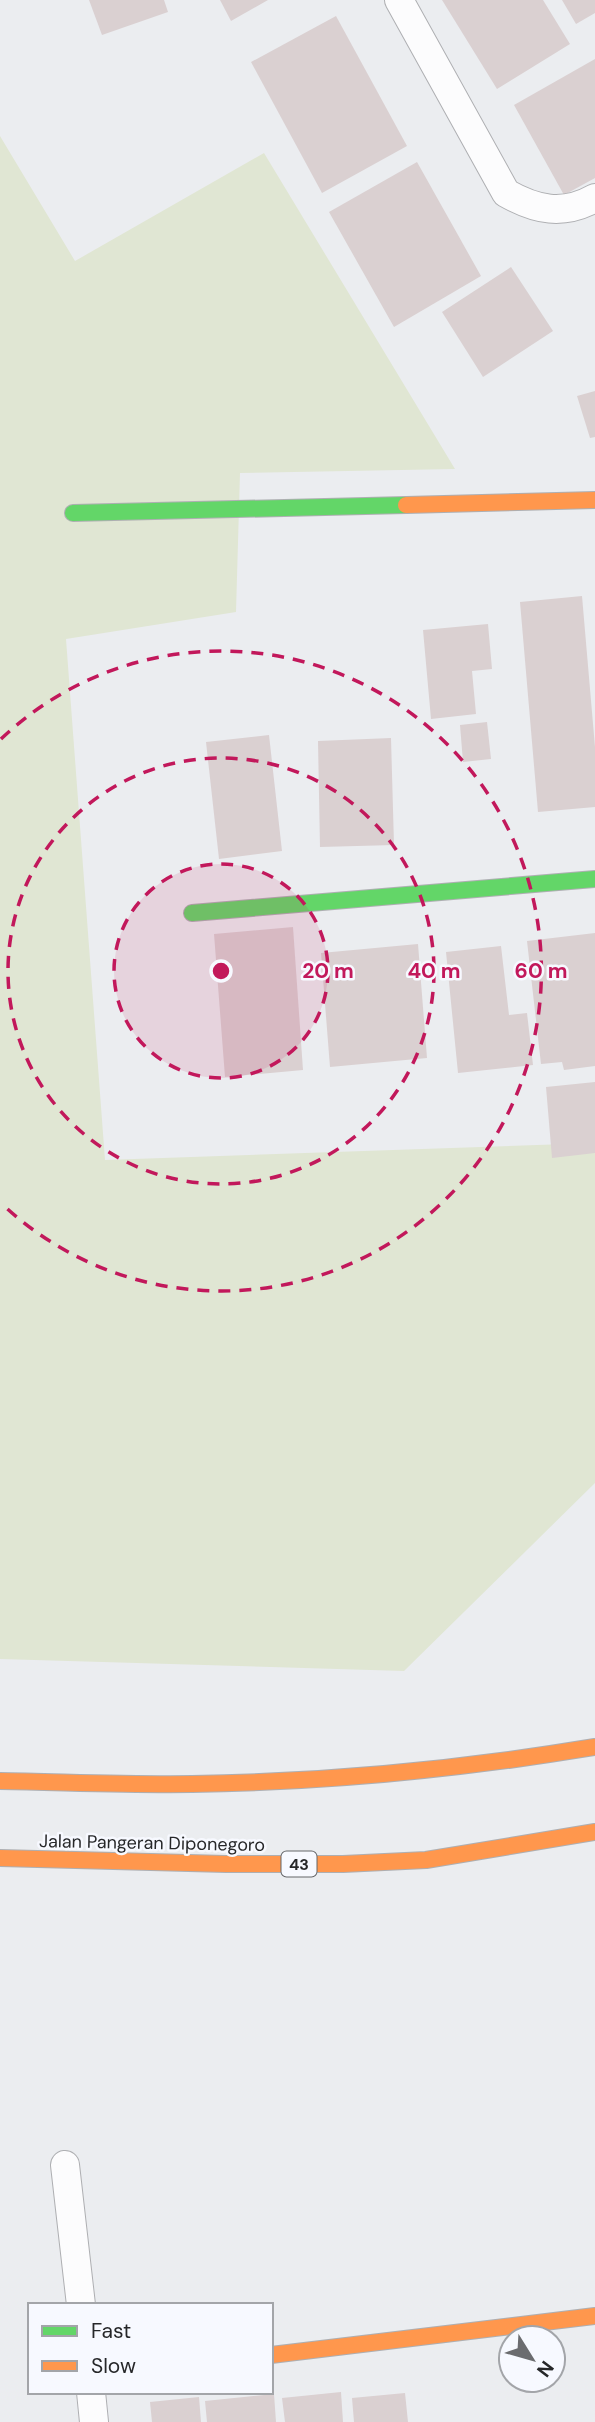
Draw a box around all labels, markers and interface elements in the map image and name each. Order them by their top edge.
text: 20 m [302,957,354,985]
text: 40 m [407,957,461,985]
text: 60 m [515,957,567,985]
centre of rings [209,959,233,983]
street label: Jalan Pangeran Diponegoro [39,1829,265,1857]
road number: 43 [282,1852,316,1876]
legend [28,2303,273,2394]
text: Fast [91,2317,131,2345]
north arrow [497,2324,567,2394]
text: Slow [91,2352,136,2380]
text: N [531,2356,559,2382]

